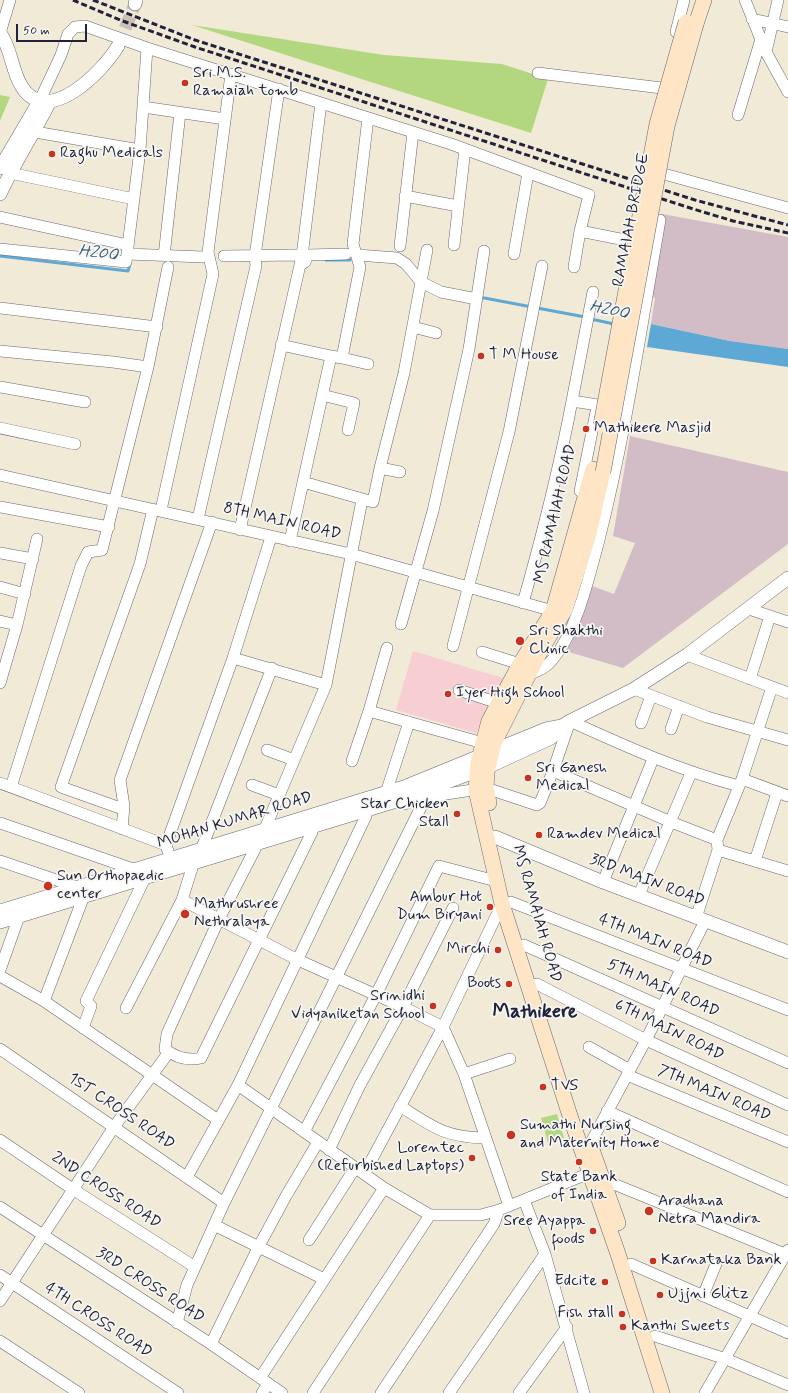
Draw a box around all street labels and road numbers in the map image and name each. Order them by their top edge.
street label: RAMAIAH BRIDGE [610,151,654,289]
street label: MS RAMAIAH ROAD [531,443,581,585]
street label: 8TH MAIN ROAD [221,499,343,545]
street label: MOHAN KUMAR ROAD [155,788,315,854]
street label: MS RAMAIAH ROAD [507,843,565,985]
street label: 3RD MAIN ROAD [587,850,707,912]
street label: 4TH MAIN ROAD [596,911,714,973]
street label: 5TH MAIN ROAD [604,956,722,1022]
street label: 6TH MAIN ROAD [611,996,727,1066]
street label: 7TH MAIN ROAD [655,1062,773,1126]
street label: 1ST CROSS ROAD [64,1069,178,1155]
street label: 2ND CROSS ROAD [48,1148,164,1234]
street label: 3RD CROSS ROAD [92,1244,208,1328]
street label: 4TH CROSS ROAD [41,1279,155,1363]

